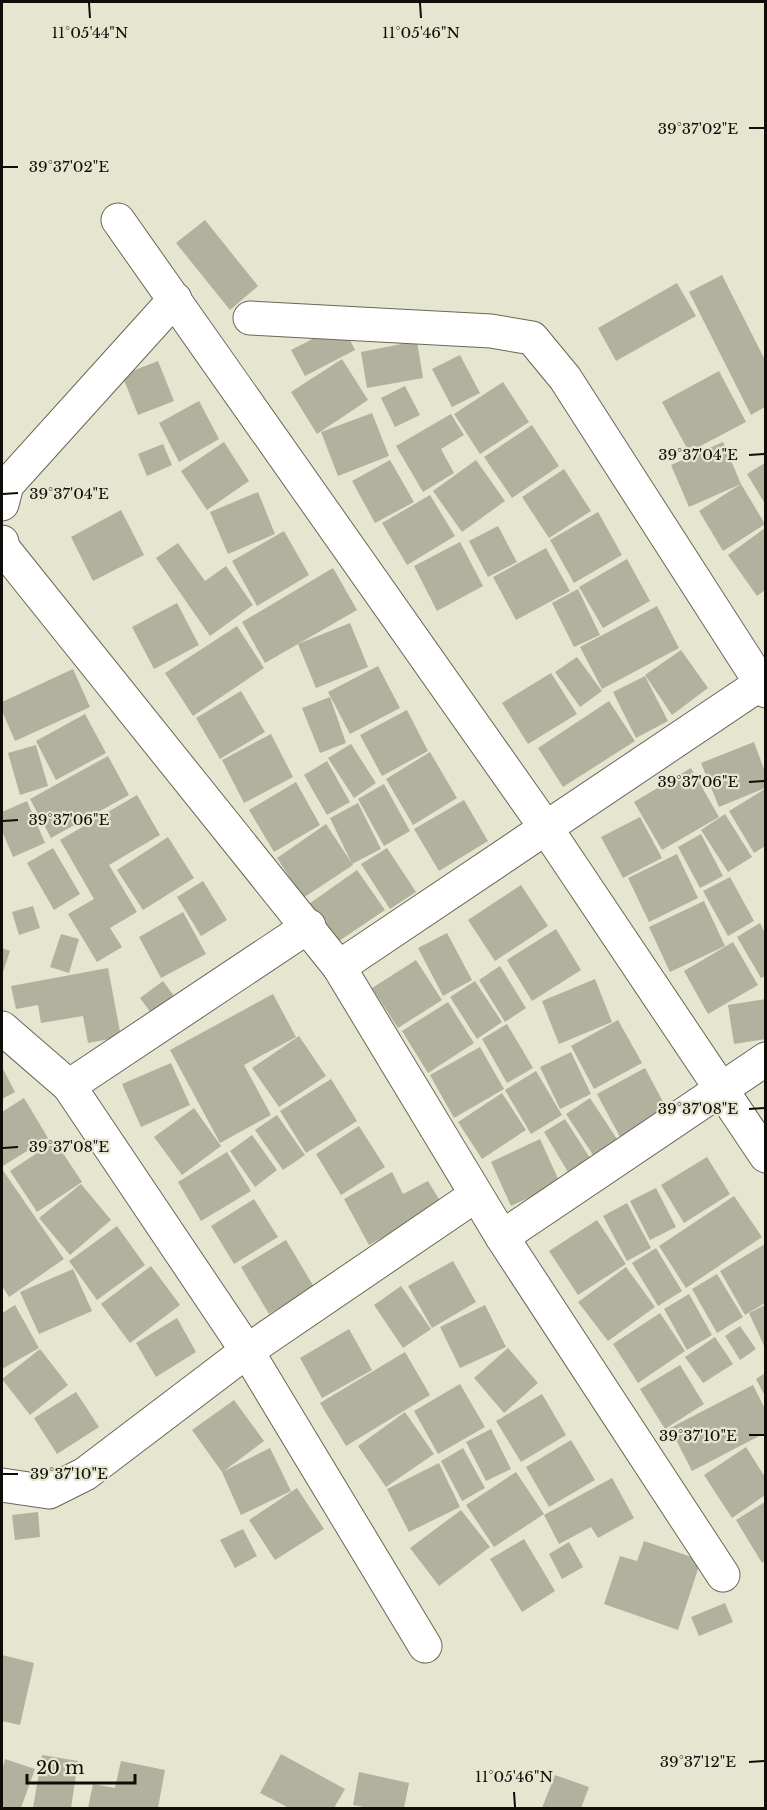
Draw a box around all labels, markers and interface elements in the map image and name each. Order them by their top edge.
text: 11°05'44"N [52,23,128,42]
text: 11°05'46"N [382,23,460,42]
text: 39°37'02"E [658,119,738,138]
text: 39°37'02"E [29,157,109,176]
text: 39°37'04"E [658,445,738,464]
text: 39°37'04"E [29,484,109,503]
text: 39°37'06"E [658,772,739,791]
text: 39°37'06"E [29,810,110,829]
text: 39°37'08"E [658,1099,738,1118]
text: 39°37'08"E [29,1137,109,1156]
text: 39°37'10"E [659,1426,737,1445]
text: 39°37'10"E [30,1464,108,1483]
scale bar [27,1747,135,1785]
text: 39°37'12"E [660,1752,736,1771]
text: 20 m [36,1757,84,1779]
text: 11°05'46"N [475,1767,553,1786]

